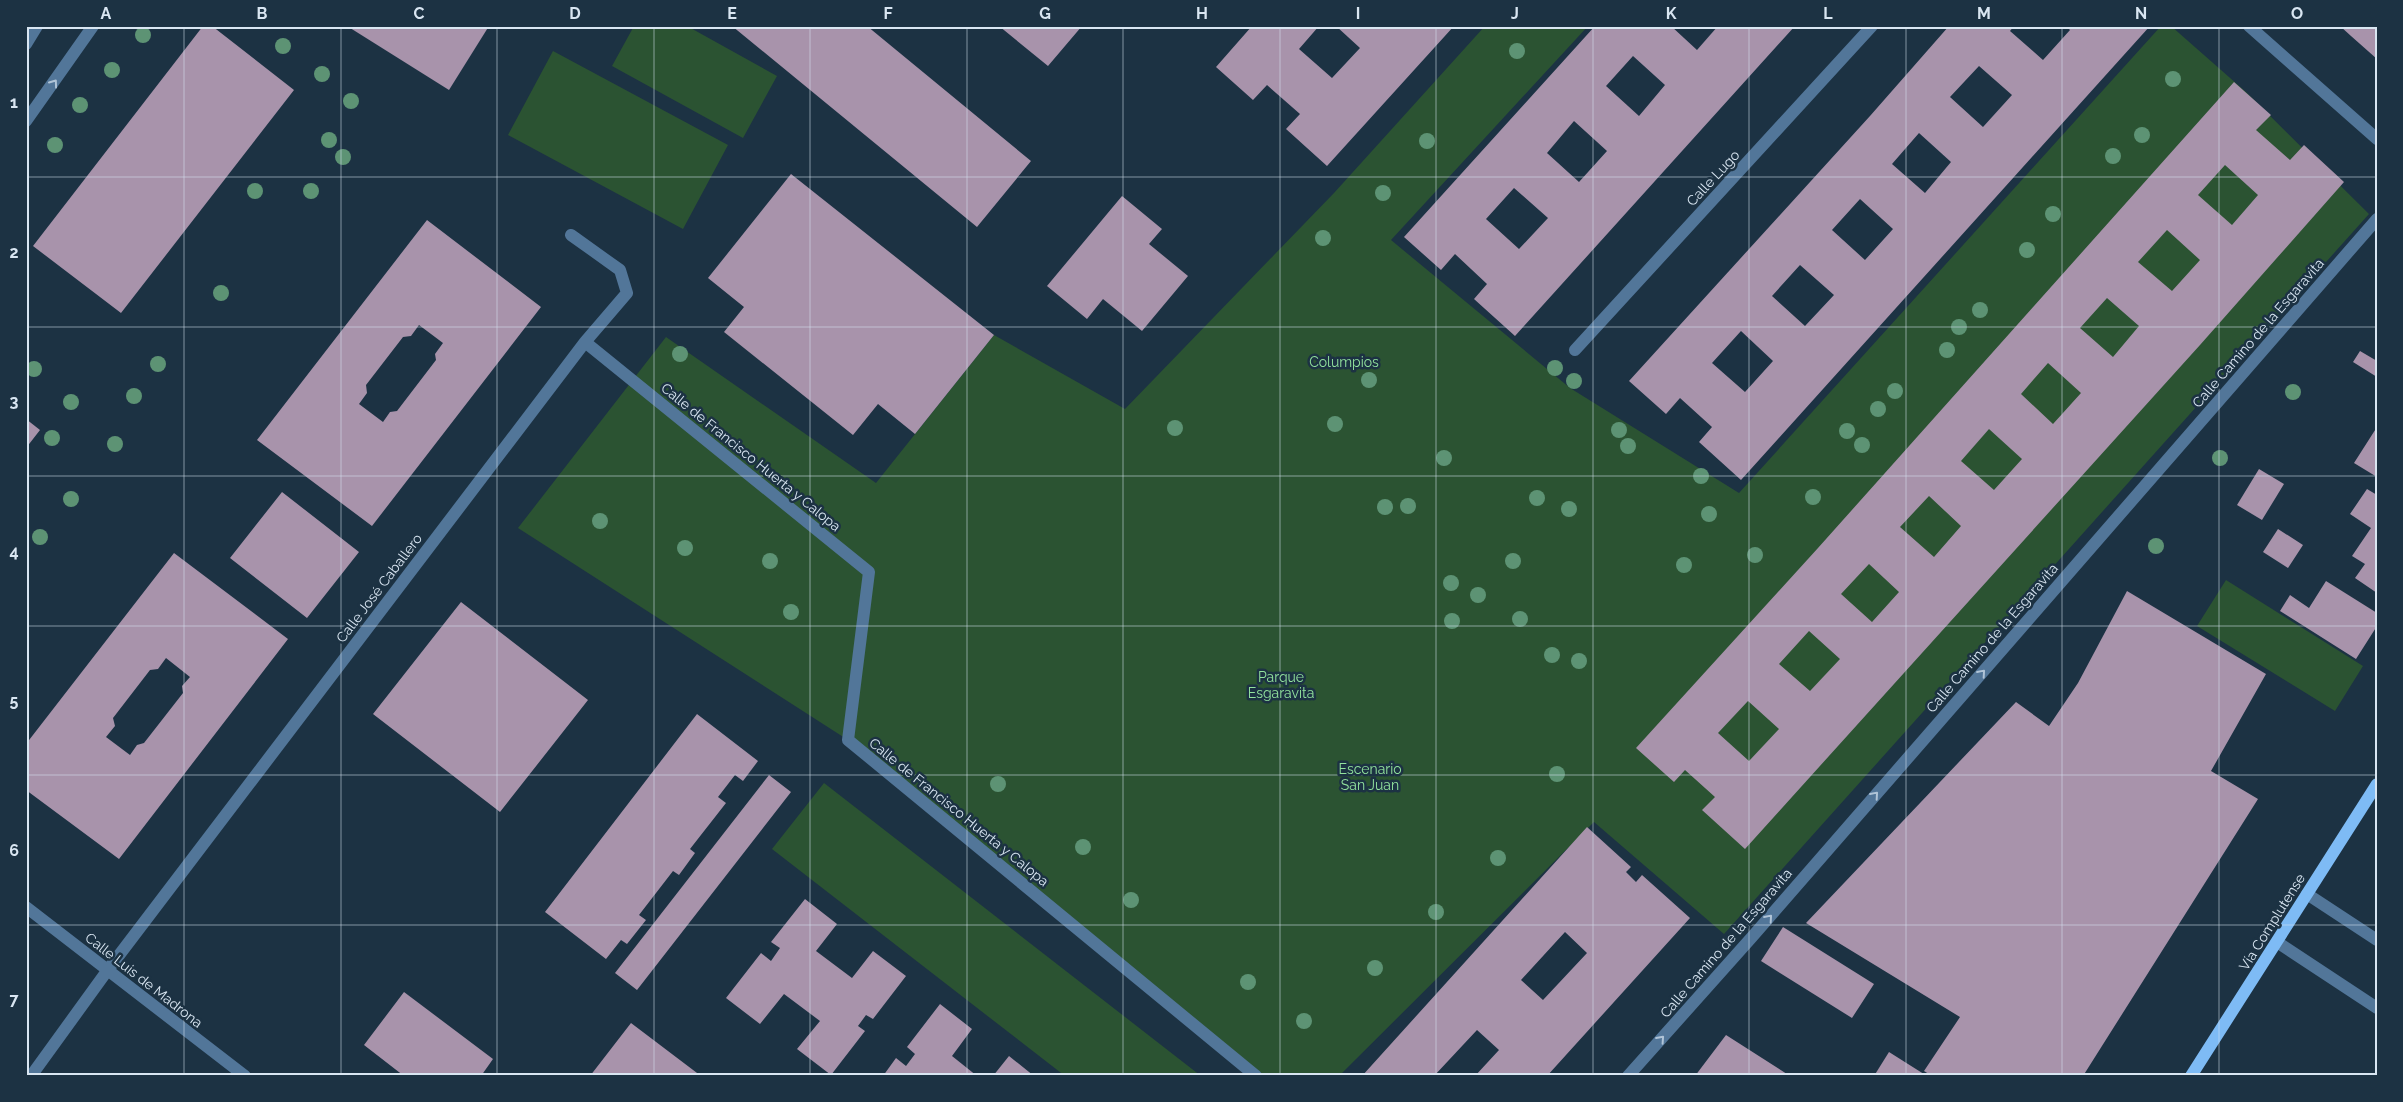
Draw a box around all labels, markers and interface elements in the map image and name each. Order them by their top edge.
text: A [101,4,112,23]
text: B [257,4,268,23]
text: C [414,4,425,23]
text: D [569,4,581,23]
text: E [727,4,737,23]
text: F [883,4,893,23]
text: G [1039,4,1051,23]
text: H [1196,4,1208,23]
text: I [1356,4,1360,23]
text: J [1511,4,1519,23]
text: K [1666,4,1677,23]
text: L [1823,4,1833,23]
text: M [1977,4,1991,23]
text: N [2135,4,2147,23]
text: O [2291,4,2303,23]
one-way arrow [48,80,56,89]
text: 1 [10,93,18,112]
street label: Calle Lugo [1683,147,1743,209]
text: 2 [9,243,19,262]
street label: Calle Camino de la Esgaravita [2189,255,2327,411]
park label: Columpios [1309,354,1379,370]
street label: Calle de Francisco Huerta y Calopa [658,380,844,534]
text: 3 [10,392,19,411]
street label: Calle José Caballero [333,530,425,646]
text: 4 [9,542,19,561]
street label: Calle Camino de la Esgaravita [1923,560,2061,716]
park label: Parque Esgaravita [1248,669,1314,701]
one-way arrow [1976,669,1985,678]
text: 5 [10,691,19,710]
street label: Calle de Francisco Huerta y Calopa [866,735,1052,889]
park label: Escenario San Juan [1338,761,1402,793]
one-way arrow [1870,792,1878,801]
text: 6 [9,841,19,860]
street label: Calle Camino de la Esgaravita [1657,865,1795,1021]
street label: Vía Complutense [2236,871,2308,973]
one-way arrow [1763,914,1772,923]
street label: Calle Luis de Madrona [82,929,206,1031]
text: 7 [10,990,19,1009]
one-way arrow [1655,1036,1664,1045]

